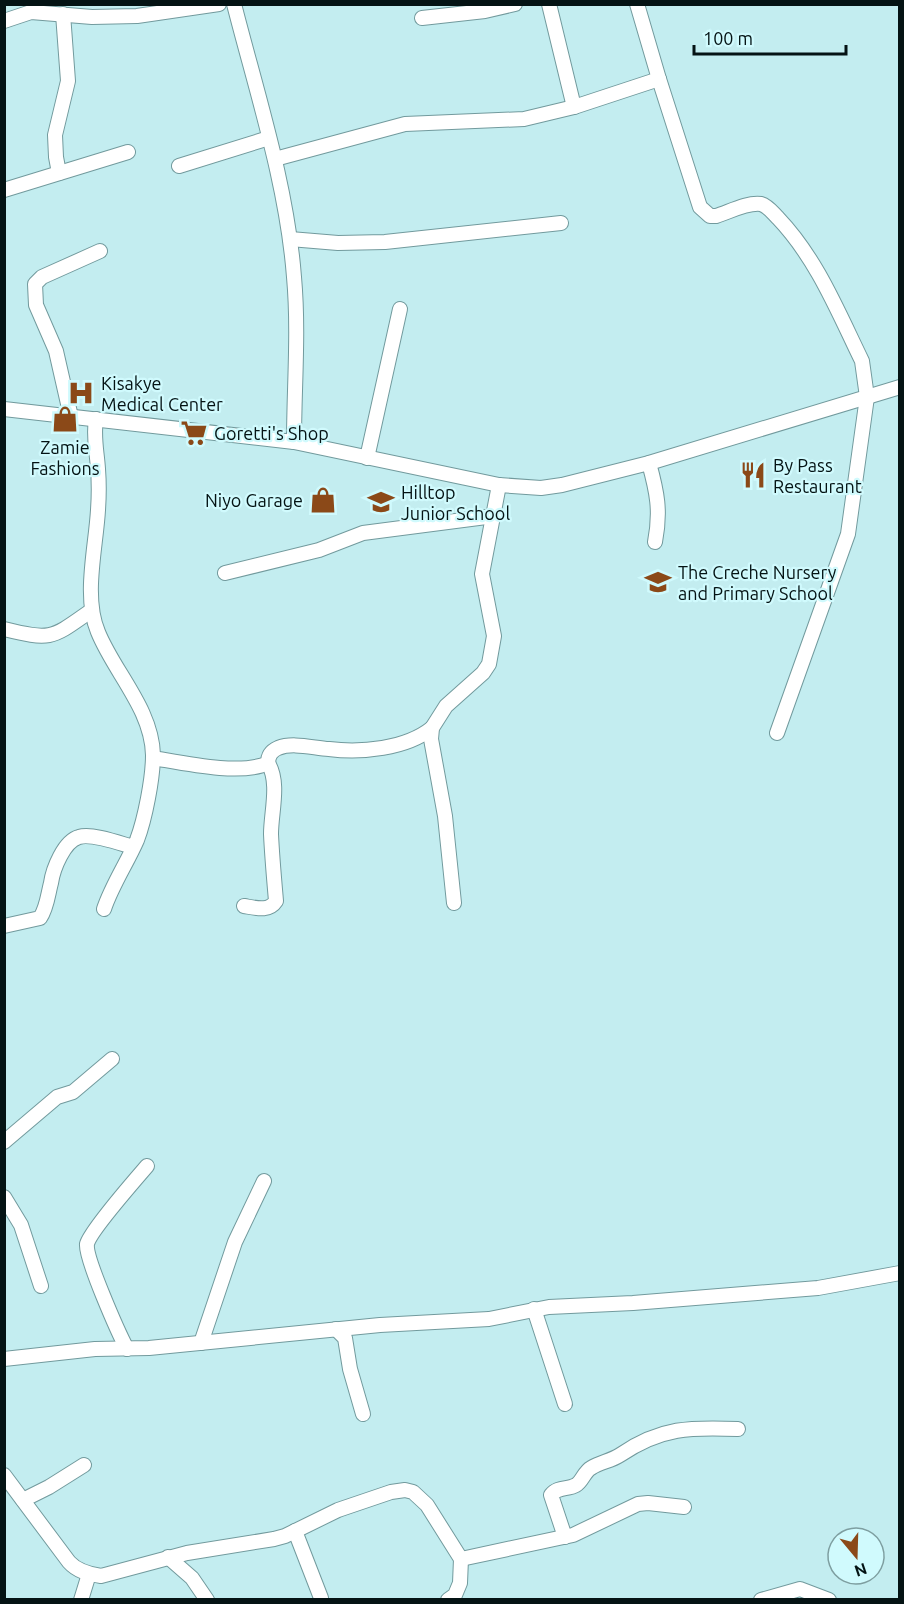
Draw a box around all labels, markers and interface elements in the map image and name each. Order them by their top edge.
scale bar [694,18,846,56]
text: 100 m [703,28,753,48]
place label: Kisakye Medical Center [101,373,223,414]
hospital icon: Kisakye Medical Center [66,378,96,408]
shop icon: Zamie Fashions [50,404,80,434]
supermarket icon: Goretti's Shop [179,418,209,448]
place label: Goretti's Shop [214,423,329,443]
place label: Zamie Fashions [30,437,100,478]
place label: By Pass Restaurant [773,455,862,496]
restaurant icon: By Pass Restaurant [738,460,768,490]
place label: Hilltop Junior School [401,482,510,523]
shop icon: Niyo Garage [308,485,338,515]
school or university icon: Hilltop Junior School [366,487,396,517]
place label: Niyo Garage [205,490,303,510]
place label: The Creche Nursery and Primary School [678,562,837,603]
school or university icon: The Creche Nursery and Primary School [643,567,673,597]
north arrow [826,1526,886,1586]
text: N [852,1560,869,1581]

